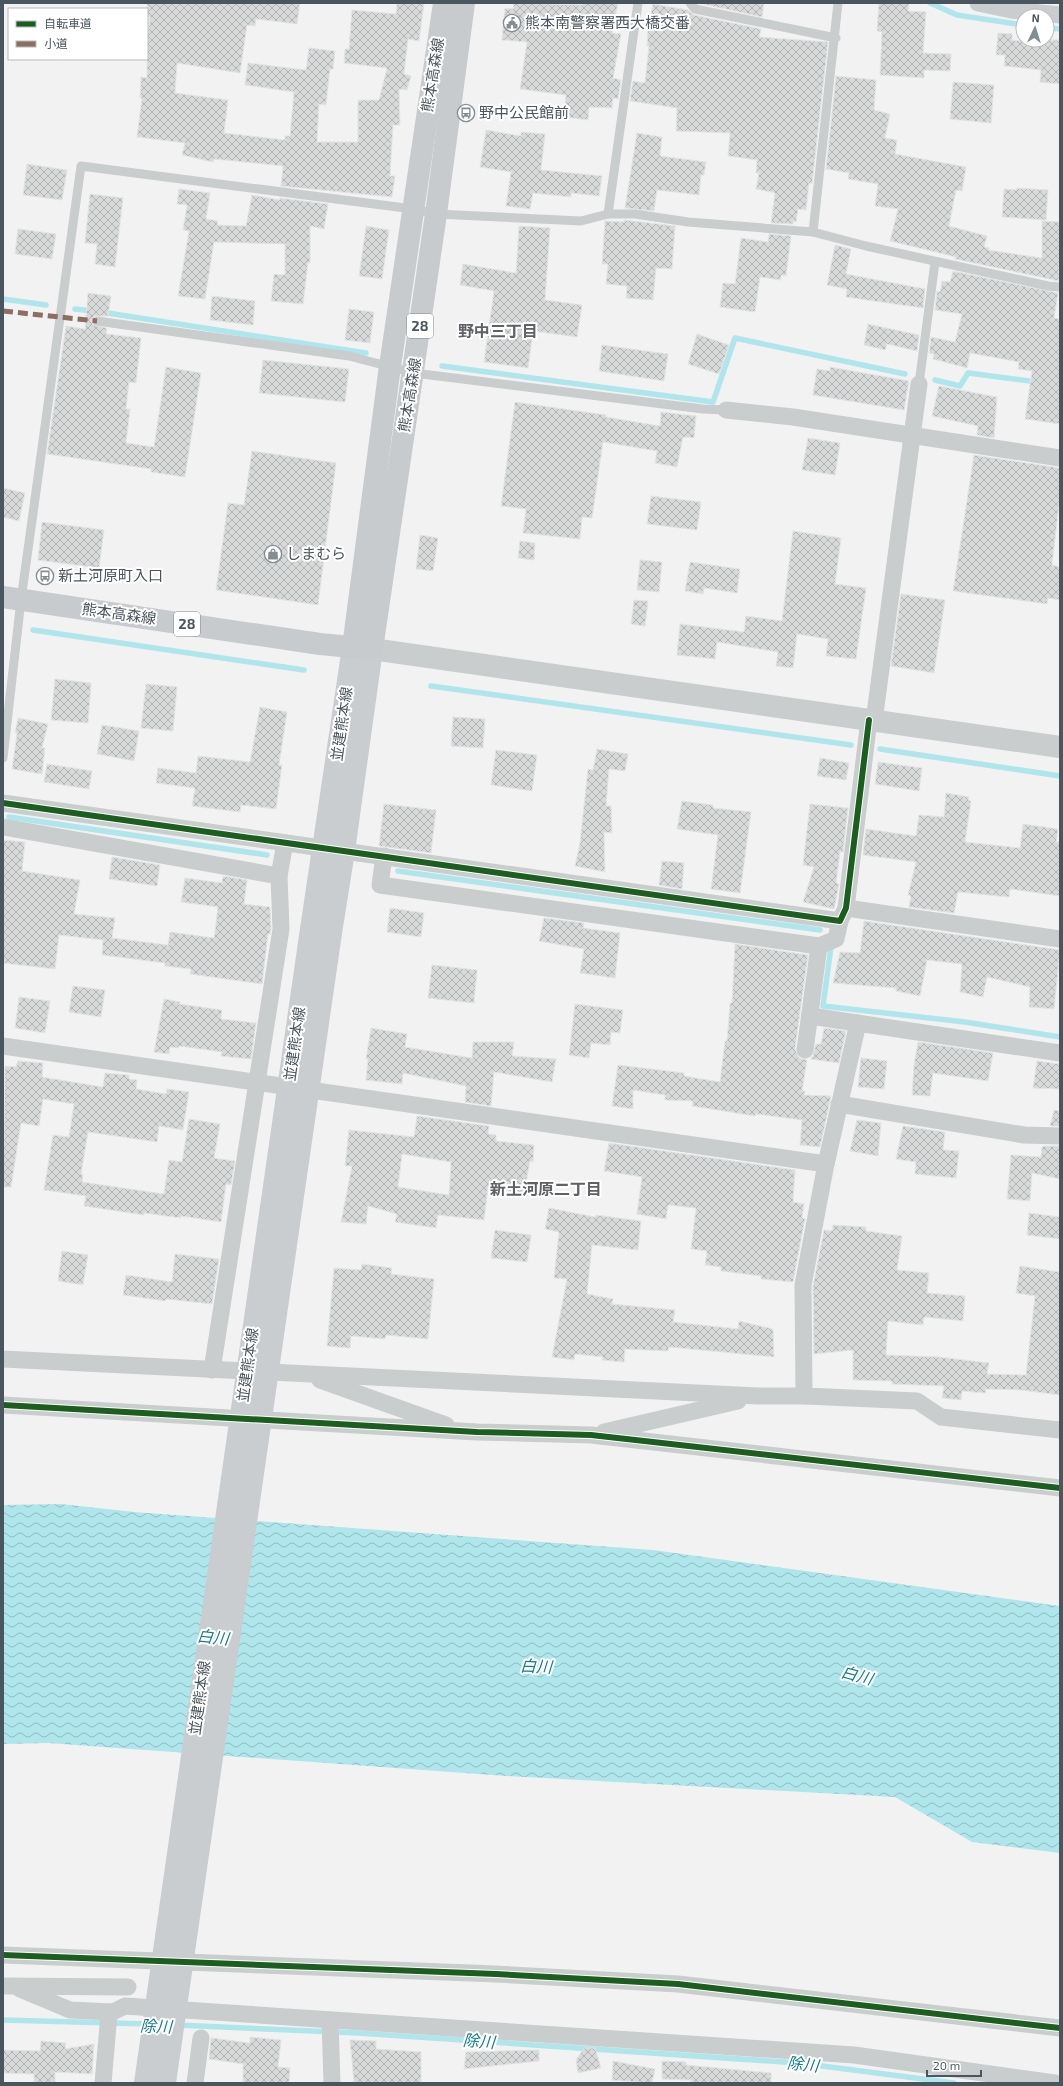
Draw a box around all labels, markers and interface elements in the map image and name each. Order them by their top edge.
legend [8,8,148,60]
north arrow [1015,8,1055,48]
text: N [1031,11,1040,24]
public building icon: 熊本南警察署西大橋交番 [502,13,522,33]
place label: 熊本南警察署西大橋交番 [525,13,690,31]
text: 自転車道 [44,16,92,30]
text: 小道 [44,36,68,50]
street label: 熊本高森線 [417,36,447,113]
bus stop icon: 野中公民館前 [456,103,476,123]
place label: 野中公民館前 [479,103,569,121]
road number: 28 [407,314,433,338]
district label: 野中三丁目 [458,321,538,340]
street label: 熊本高森線 [394,356,424,433]
shop icon: しまむら [263,544,283,564]
place label: しまむら [286,544,346,562]
bus stop icon: 新土河原町入口 [35,566,55,586]
place label: 新土河原町入口 [58,566,163,584]
street label: 熊本高森線 [81,599,158,627]
road number: 28 [174,612,200,636]
street label: 並建熊本線 [327,685,355,762]
street label: 並建熊本線 [280,1005,308,1082]
district label: 新土河原二丁目 [490,1179,602,1198]
street label: 並建熊本線 [233,1326,261,1403]
water label: 白川 [196,1625,232,1648]
water label: 白川 [520,1655,554,1676]
street label: 並建熊本線 [185,1659,213,1736]
water label: 白川 [839,1661,877,1688]
water label: 除川 [140,2015,174,2036]
water label: 除川 [462,2030,498,2051]
water label: 除川 [786,2052,822,2075]
scale bar [927,2052,981,2078]
text: 20 m [933,2058,960,2072]

